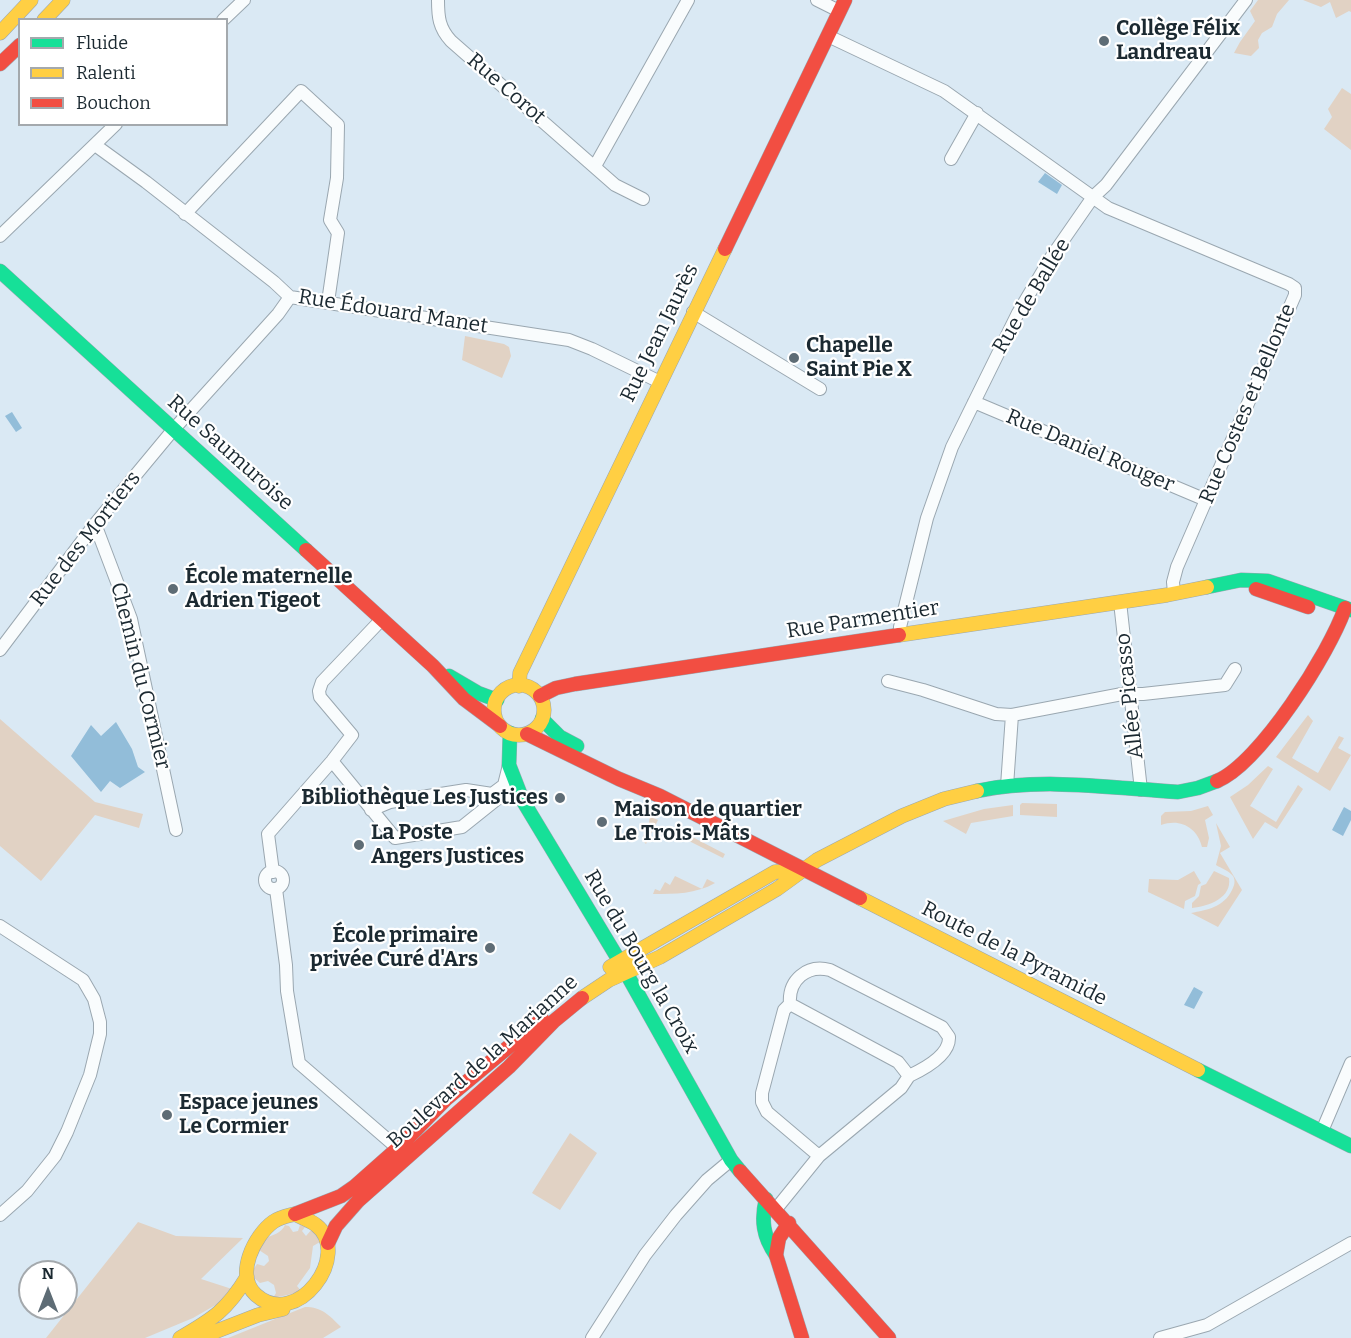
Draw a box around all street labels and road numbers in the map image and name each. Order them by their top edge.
street label: Rue Corot [462,48,550,130]
street label: Rue de Ballée [988,234,1076,358]
street label: Rue Jean Jaurès [616,260,704,406]
street label: Rue Édouard Manet [296,285,490,339]
street label: Rue Costes et Bellonte [1194,300,1302,508]
street label: Rue Saumuroise [162,390,298,516]
street label: Rue Daniel Rouger [1002,404,1178,498]
street label: Rue des Mortiers [25,466,147,612]
street label: Chemin du Cormier [105,580,175,772]
street label: Rue Parmentier [785,596,941,644]
street label: Allée Picasso [1111,632,1149,760]
street label: Rue du Bourg la Croix [578,866,704,1058]
street label: Route de la Pyramide [917,896,1111,1012]
street label: Boulevard de la Marianne [383,970,583,1154]

